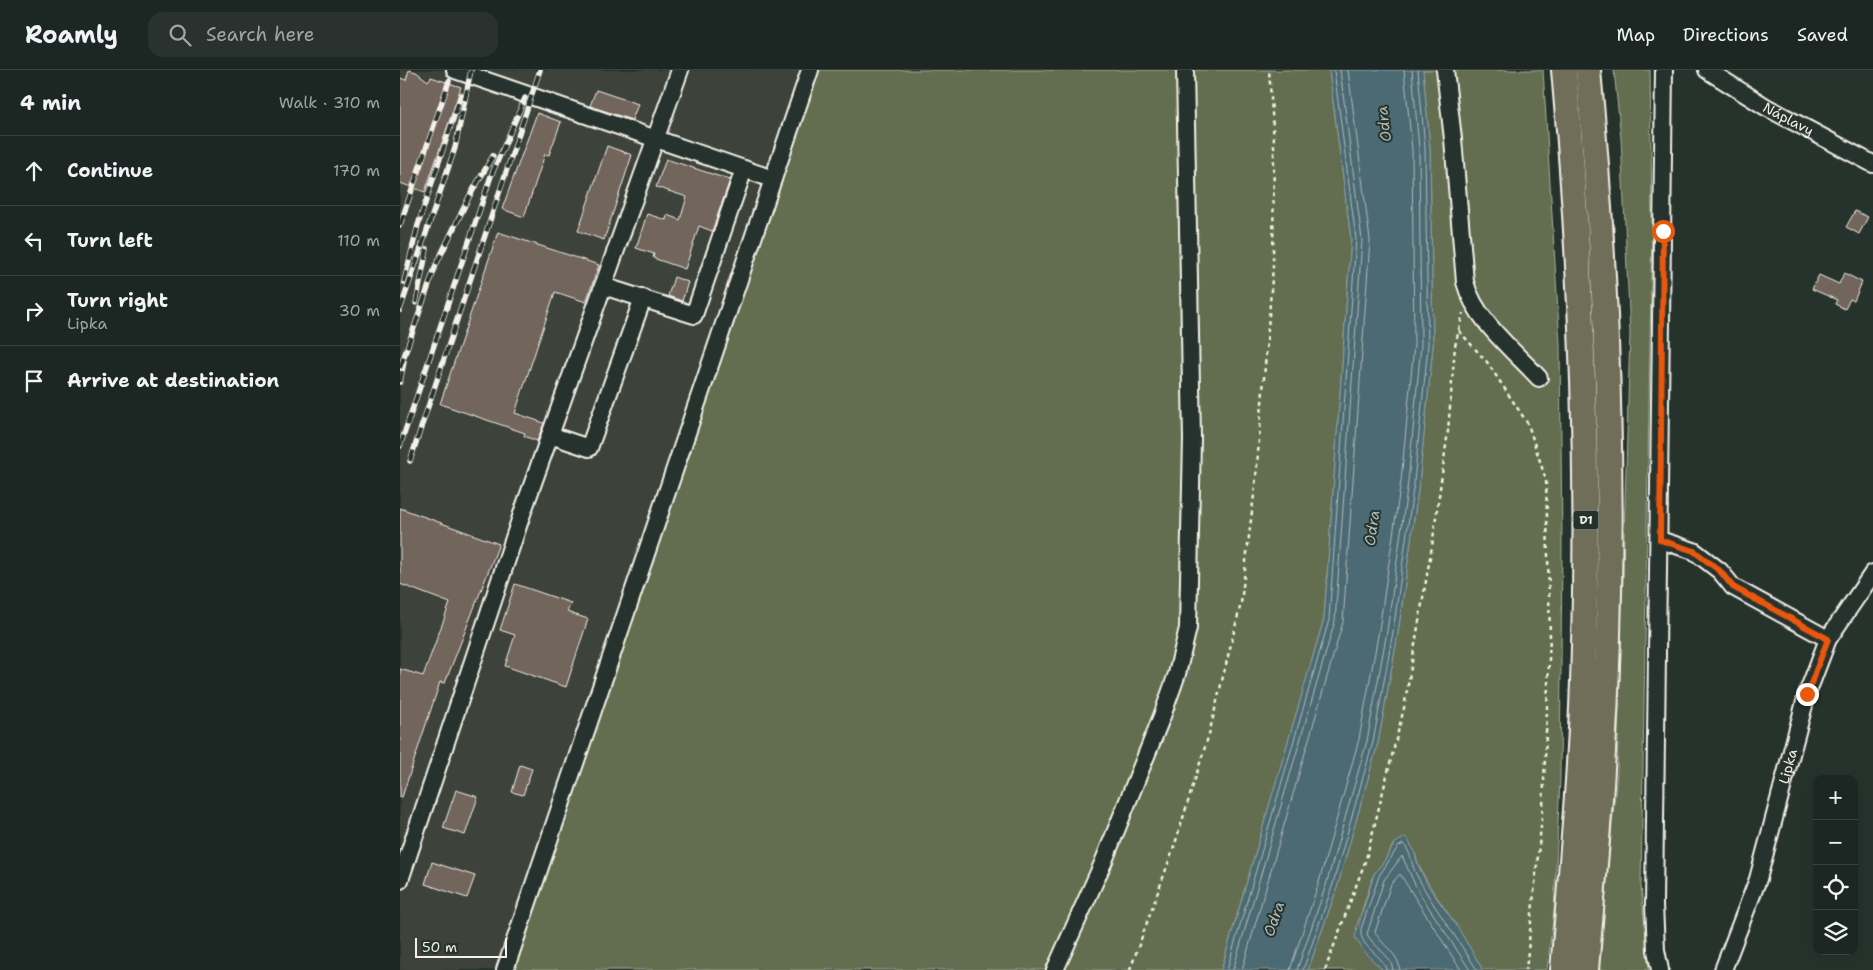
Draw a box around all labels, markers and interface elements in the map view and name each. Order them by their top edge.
search box [148,12,498,57]
text: Roamly [25,19,118,51]
icon: search [166,21,194,49]
text: Search here [206,22,315,47]
text: Map [1617,23,1655,47]
text: Directions [1683,23,1769,47]
text: Saved [1797,23,1848,47]
text: 4 min [20,89,81,117]
text: Walk · 310 m [279,92,380,113]
street label: Náplavy [1760,98,1817,140]
water label: Odra [1372,105,1396,143]
icon: ahead [20,157,48,185]
text: Continue [67,158,153,183]
text: 170 m [333,160,380,181]
route start [1652,220,1675,243]
icon: left [20,227,48,255]
text: Turn left [67,228,153,253]
text: 110 m [337,230,380,251]
text: Turn right [67,288,168,313]
icon: right [20,297,48,325]
text: 30 m [339,300,380,321]
text: Lipka [67,313,107,334]
icon: arrive [20,367,48,395]
text: Arrive at destination [67,368,279,393]
water label: Odra [1360,509,1384,547]
road number: D1 [1574,510,1598,530]
route end [1796,683,1819,706]
street label: Lipka [1775,747,1801,786]
map controls [1813,775,1858,955]
button: + [1813,775,1858,820]
button: − [1813,820,1858,865]
button: locate [1813,865,1858,910]
water label: Odra [1259,899,1289,939]
button: layers [1813,910,1858,955]
scale bar [415,935,508,958]
text: 50 m [422,938,457,956]

